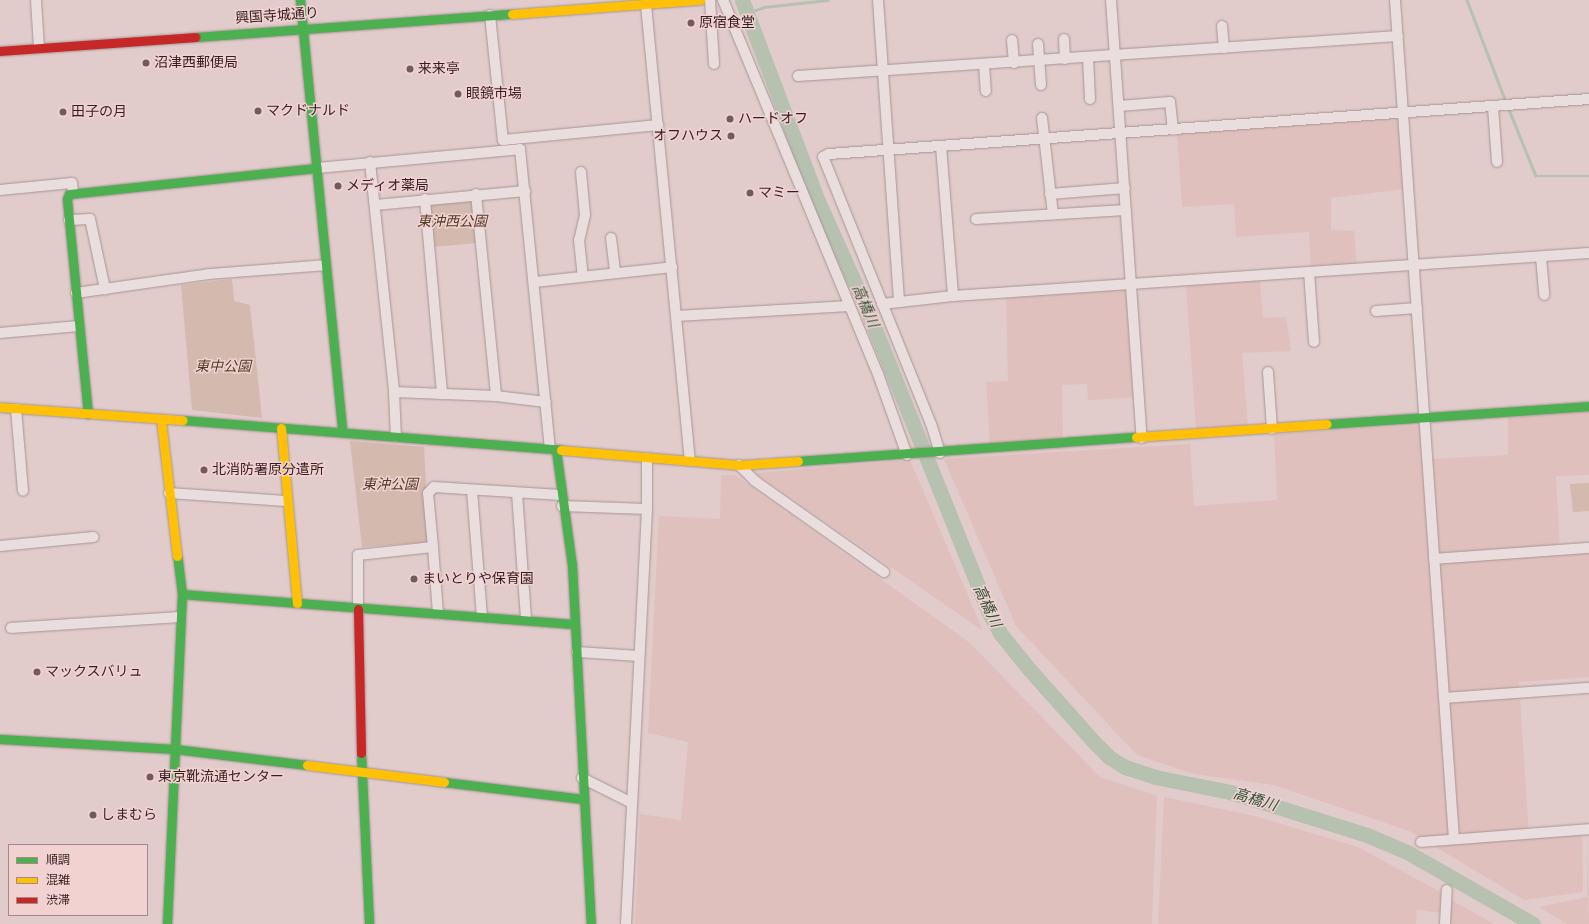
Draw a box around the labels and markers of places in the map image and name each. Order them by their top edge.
place label: 原宿食堂 [699,15,755,31]
marker: 原宿食堂 [686,18,696,28]
place label: 沼津西郵便局 [154,55,238,71]
marker: 沼津西郵便局 [141,58,151,68]
place label: 来来亭 [418,61,460,77]
marker: 来来亭 [405,64,415,74]
place label: 眼鏡市場 [466,86,522,102]
marker: 眼鏡市場 [453,89,463,99]
place label: マクドナルド [266,103,350,119]
place label: 田子の月 [71,104,127,120]
marker: マクドナルド [253,106,263,116]
marker: 田子の月 [58,107,68,117]
place label: ハードオフ [738,111,808,127]
marker: ハードオフ [725,114,735,124]
place label: オフハウス [653,128,723,144]
marker: オフハウス [726,131,736,141]
place label: メディオ薬局 [346,178,430,194]
marker: メディオ薬局 [333,181,343,191]
place label: マミー [758,185,800,201]
marker: マミー [745,188,755,198]
place label: 北消防署原分遣所 [212,462,324,478]
marker: 北消防署原分遣所 [199,465,209,475]
place label: まいとりや保育園 [422,571,534,587]
marker: まいとりや保育園 [409,574,419,584]
place label: マックスバリュ [45,664,143,680]
marker: マックスバリュ [32,667,42,677]
place label: 東京靴流通センター [158,769,284,785]
marker: 東京靴流通センター [145,772,155,782]
place label: しまむら [101,807,157,823]
marker: しまむら [88,810,98,820]

